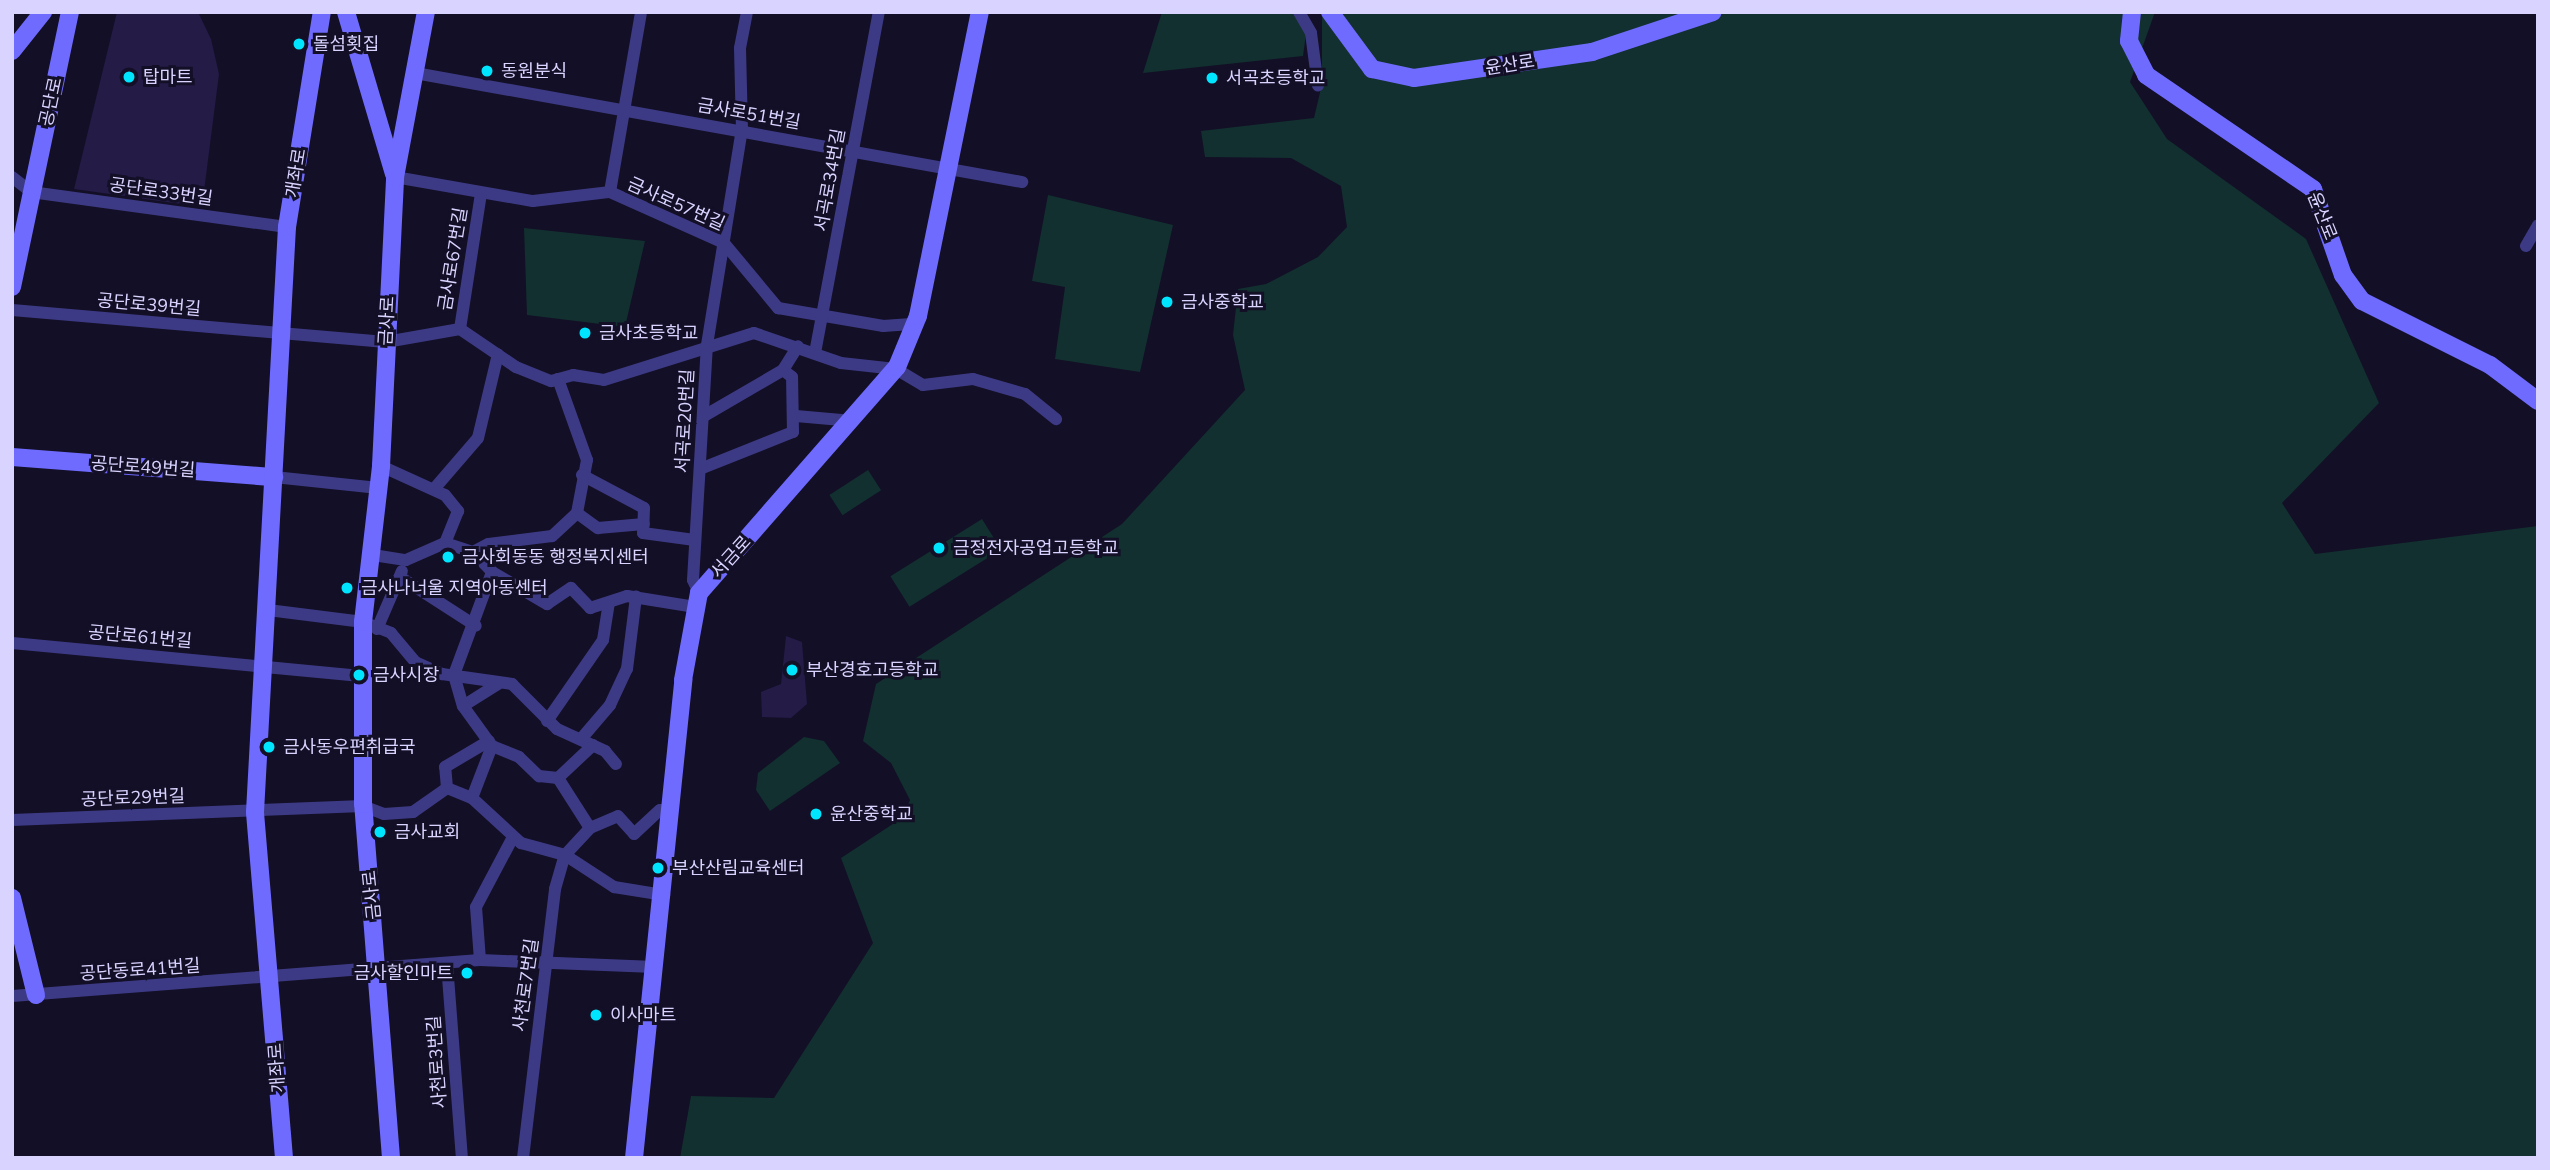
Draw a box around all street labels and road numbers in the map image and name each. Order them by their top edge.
street label: 윤산로 [1484,50,1536,80]
street label: 공단로 [35,75,67,129]
street label: 금사로51번길 [696,94,802,134]
street label: 서곡로34번길 [810,127,850,233]
street label: 개좌로 [281,147,311,199]
street label: 금사로57번길 [624,173,728,235]
street label: 공단로33번길 [108,174,214,210]
street label: 윤산로 [2303,189,2341,243]
street label: 금사로67번길 [434,206,472,312]
street label: 공단로39번길 [96,290,202,320]
street label: 금사로 [375,296,399,346]
street label: 서곡로20번길 [671,368,699,474]
street label: 공단로49번길 [90,453,196,481]
street label: 서금로 [706,531,756,583]
street label: 공단로61번길 [87,622,193,652]
street label: 공단로29번길 [80,785,186,811]
street label: 금사로 [359,869,385,921]
street label: 사천로7번길 [509,937,543,1033]
street label: 공단동로41번길 [79,955,201,985]
street label: 사천로3번길 [423,1015,451,1109]
street label: 개좌로 [264,1042,290,1094]

